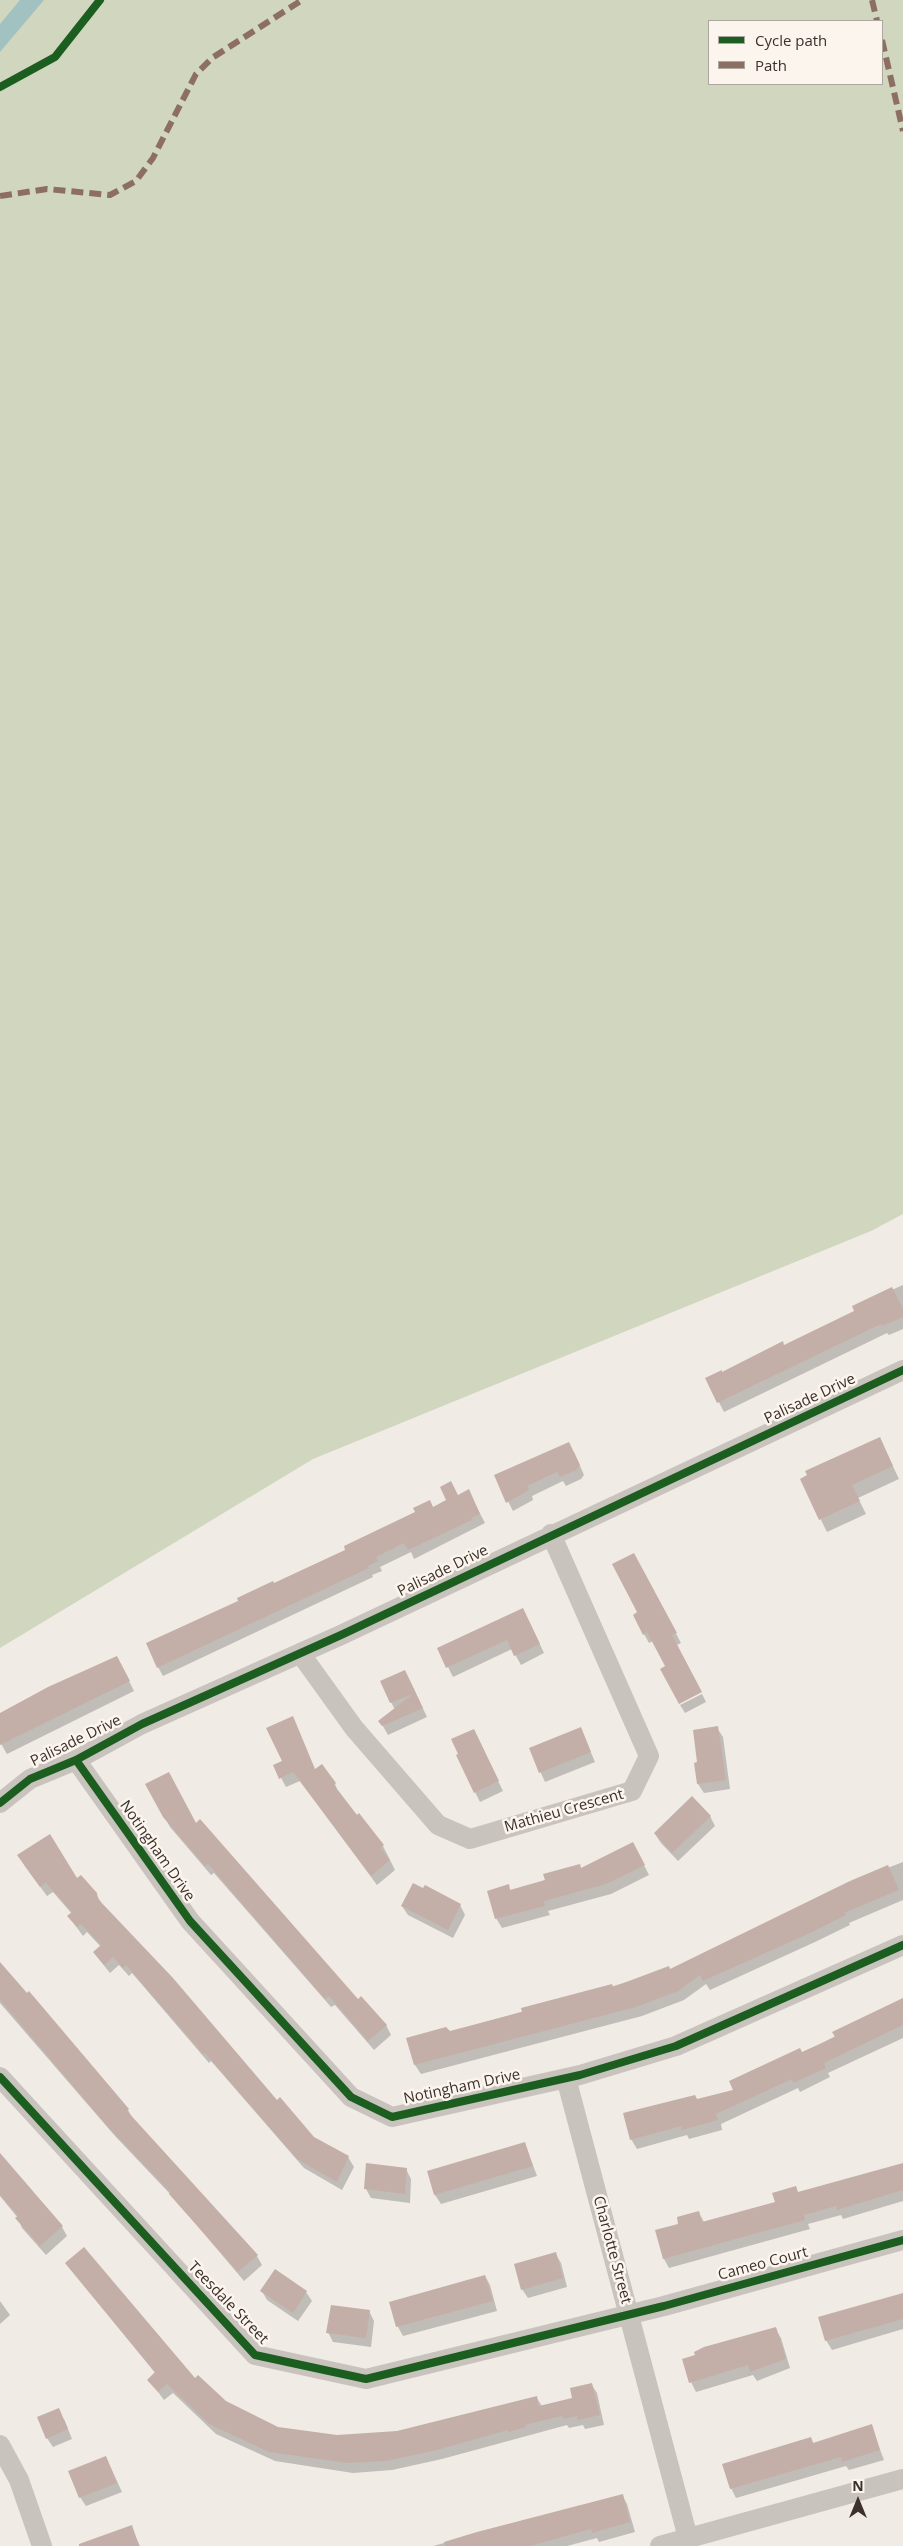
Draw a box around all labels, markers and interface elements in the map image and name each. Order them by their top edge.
legend [708,20,883,85]
text: Cycle path [755,30,827,50]
text: Path [755,55,787,75]
street label: Palisade Drive [762,1370,858,1428]
street label: Palisade Drive [395,1541,491,1601]
street label: Palisade Drive [28,1711,124,1771]
street label: Mathieu Crescent [502,1785,626,1837]
street label: Notingham Drive [116,1797,198,1905]
street label: Notingham Drive [402,2066,522,2108]
street label: Charlotte Street [589,2194,635,2306]
street label: Cameo Court [716,2243,810,2285]
street label: Teesdale Street [184,2258,272,2348]
north arrow [833,2476,883,2526]
text: N [852,2476,864,2495]

